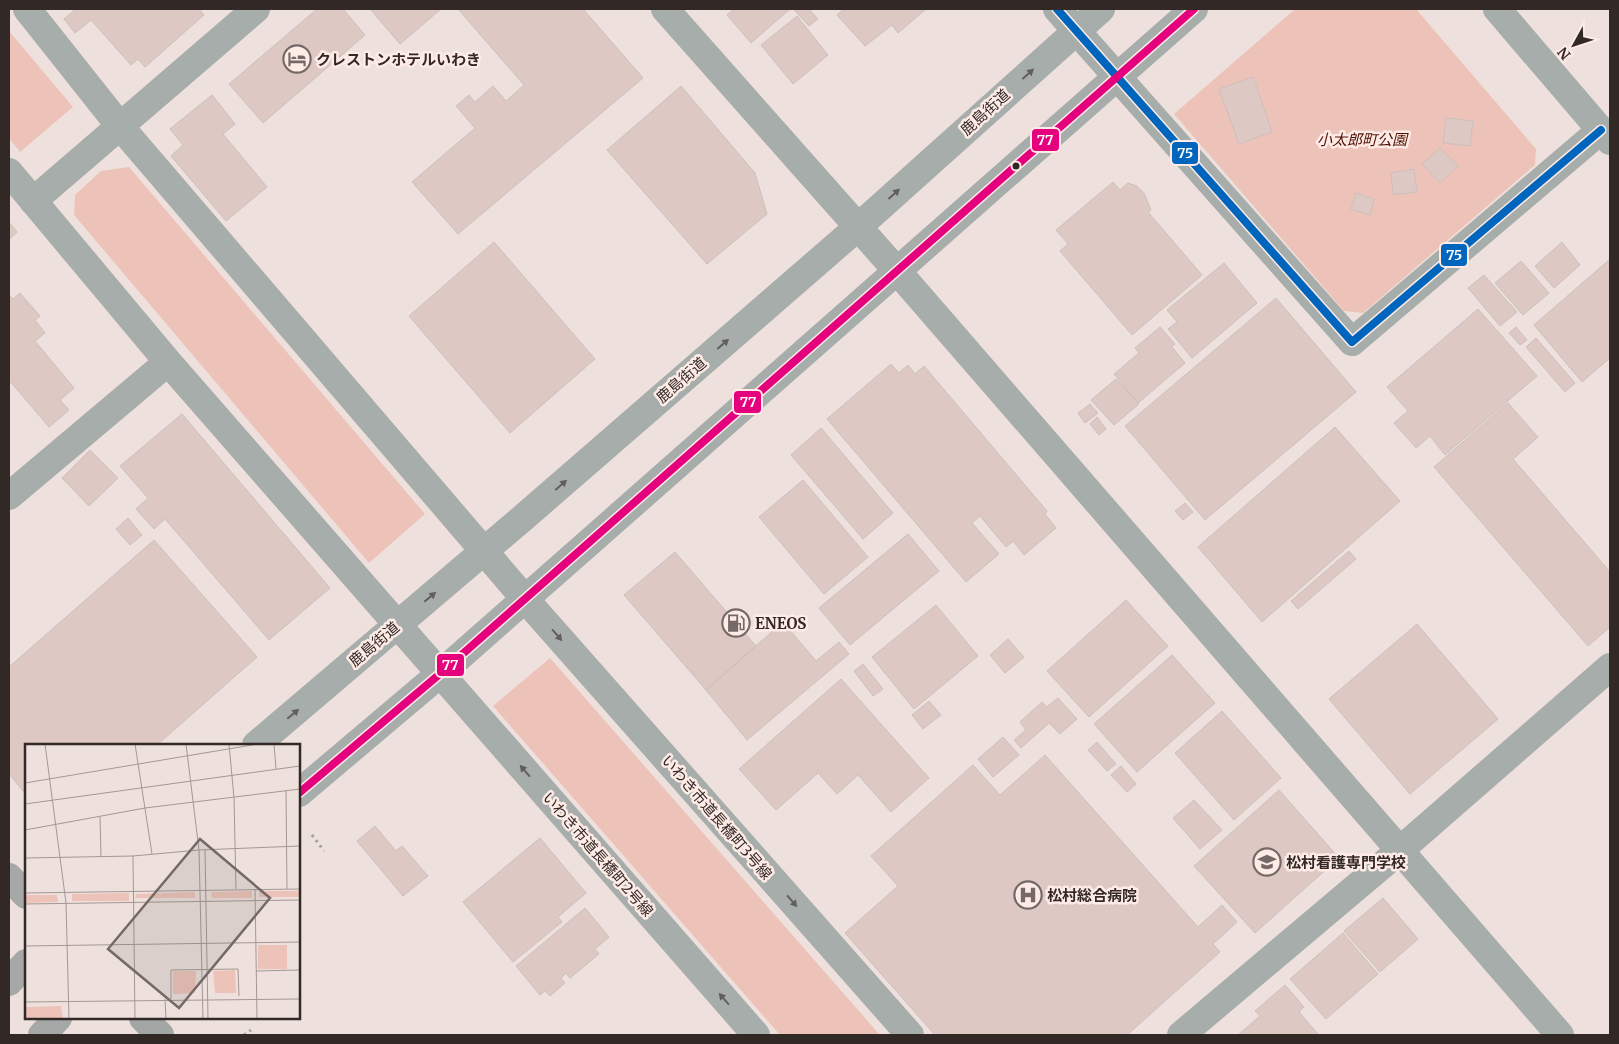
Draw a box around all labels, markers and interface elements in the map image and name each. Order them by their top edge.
north arrow [1549,20,1599,70]
text: N [1554,43,1574,63]
hotel icon: クレストンホテルいわき [282,44,312,74]
place label: クレストンホテルいわき [316,50,481,69]
one-way arrow [1022,68,1035,79]
street label: 鹿島街道 [956,85,1014,139]
line badge: 77 [1031,128,1060,152]
park label: 小太郎町公園 [1317,130,1409,149]
text: 77 [1037,131,1053,149]
line badge: 75 [1171,141,1199,165]
text: 75 [1177,144,1193,162]
unlabelled marker [1011,161,1021,171]
one-way arrow [888,188,900,200]
line badge: 75 [1440,243,1468,267]
text: 75 [1446,246,1462,264]
one-way arrow [717,338,729,350]
street label: 鹿島街道 [652,353,710,407]
line badge: 77 [733,390,762,414]
text: 77 [740,393,756,411]
one-way arrow [555,480,567,491]
one-way arrow [424,592,436,603]
fuel station icon: ENEOS [721,608,751,638]
place label: ENEOS [755,614,806,633]
street label: 鹿島街道 [345,617,403,671]
one-way arrow [551,629,563,641]
line badge: 77 [436,653,465,677]
text: 77 [442,656,458,674]
one-way arrow [286,708,299,719]
inset map [25,744,300,1019]
street label: いわき市道長橋町3号線 [658,751,776,883]
one-way arrow [520,764,531,777]
street label: いわき市道長橋町2号線 [539,788,657,920]
school or university icon: 松村看護専門学校 [1252,847,1282,877]
place label: 松村看護専門学校 [1286,853,1406,872]
hospital icon: 松村総合病院 [1013,880,1043,910]
place label: 松村総合病院 [1047,886,1137,905]
one-way arrow [786,895,798,907]
one-way arrow [719,992,730,1005]

